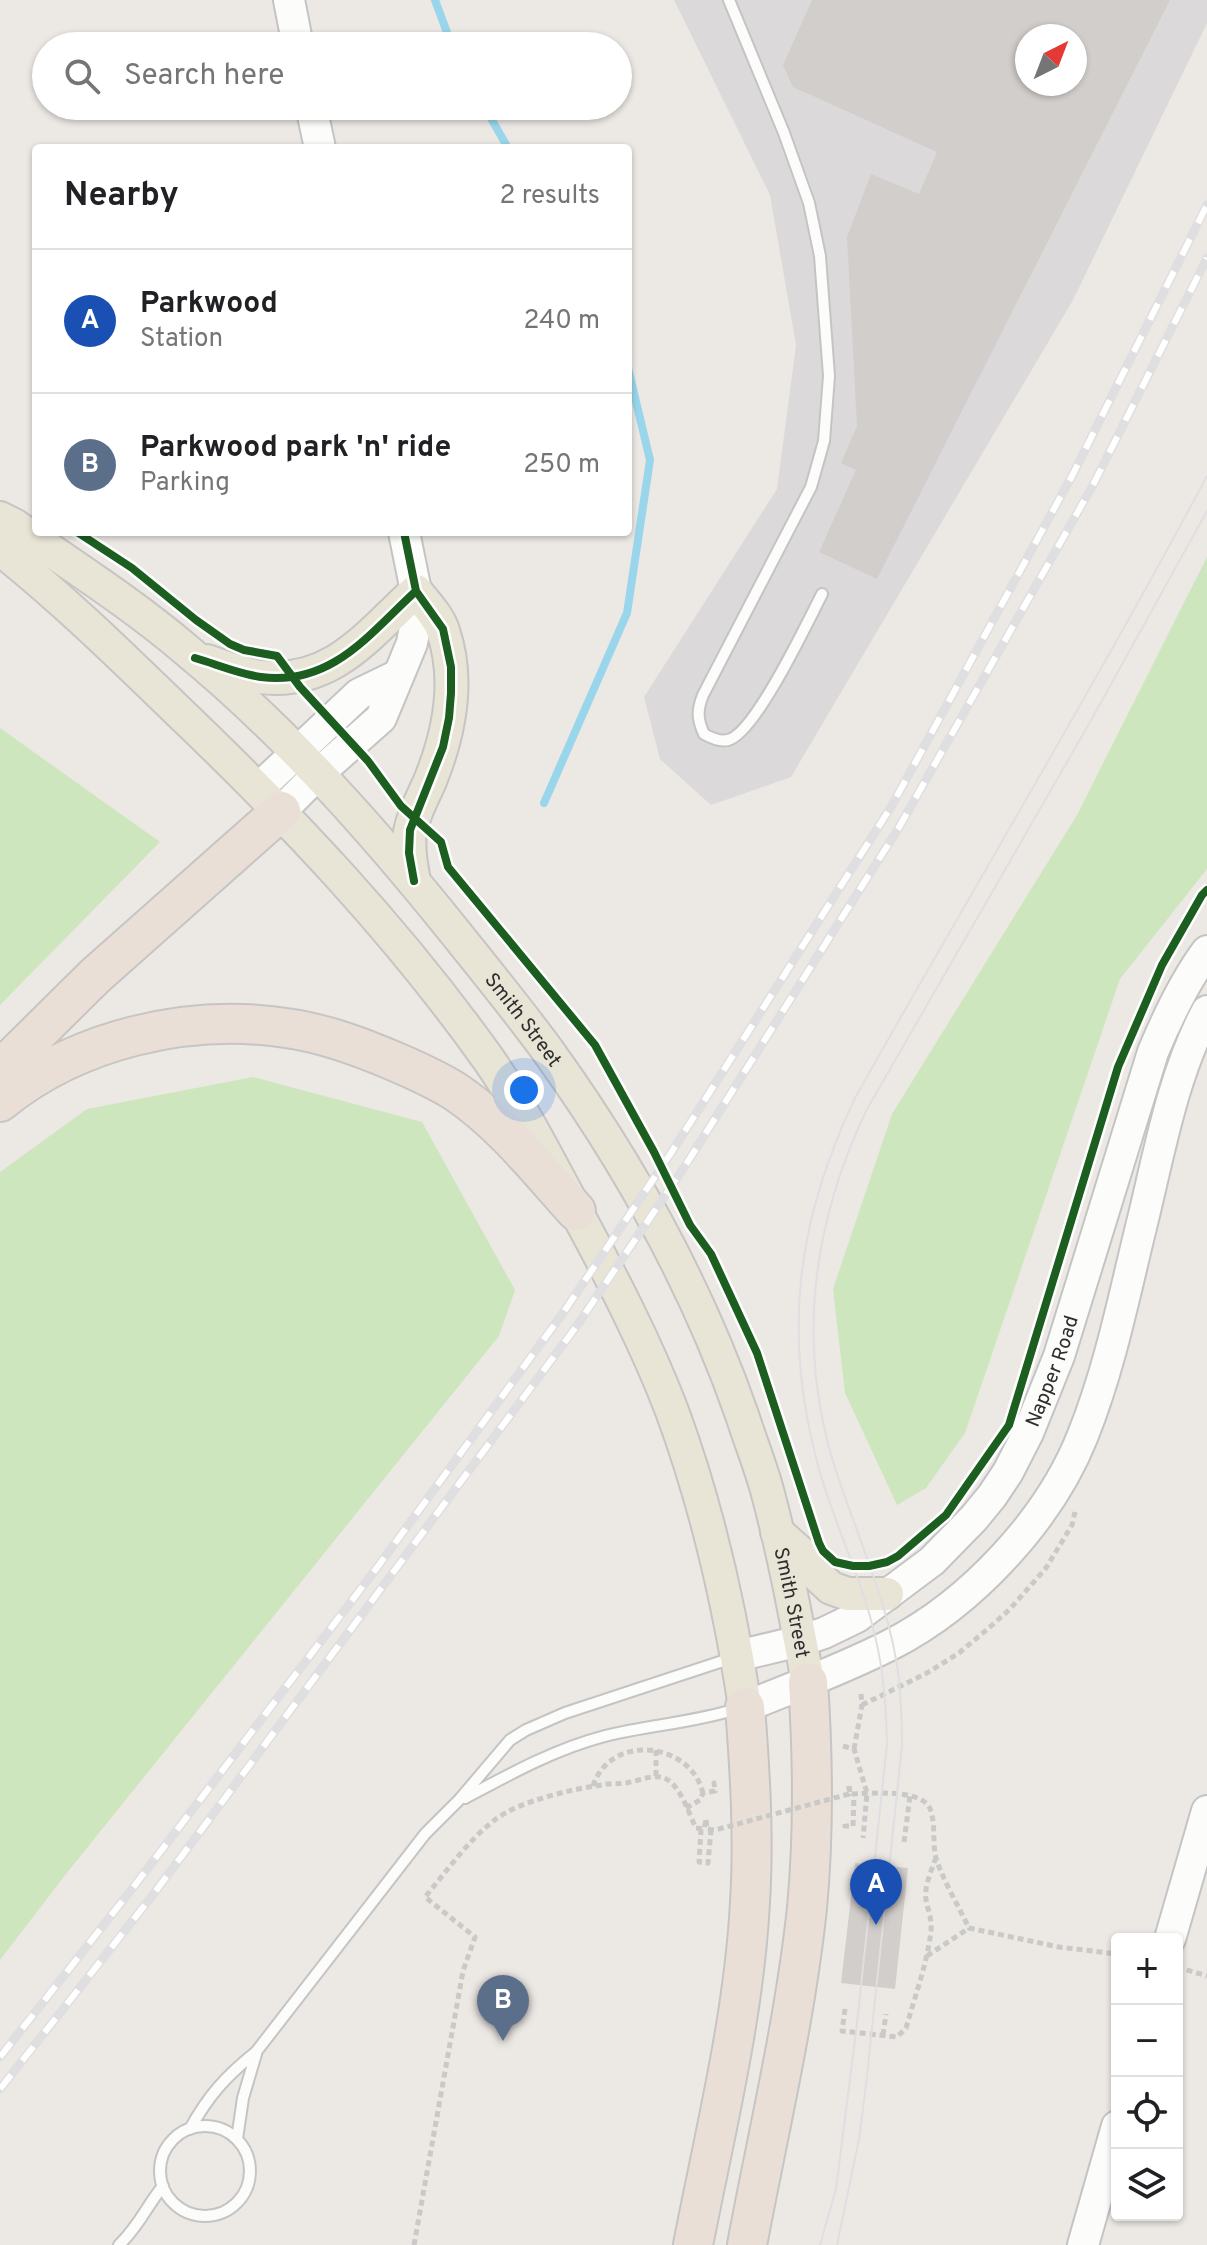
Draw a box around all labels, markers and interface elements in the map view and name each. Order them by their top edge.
north arrow [1015,24,1087,96]
search box [32,32,632,120]
icon: search [60,54,104,98]
text: Search here [124,58,284,95]
text: Nearby [64,175,179,218]
text: 2 results [500,180,600,213]
text: Parkwood [140,286,278,323]
text: A [81,305,99,338]
text: 240 m [523,305,600,338]
text: Station [140,323,223,356]
text: Parkwood park 'n' ride [140,430,451,467]
text: B [81,449,99,482]
text: 250 m [523,449,600,482]
text: Parking [140,467,230,500]
street label: Smith Street [478,968,566,1073]
your location [504,1070,544,1110]
street label: Napper Road [1021,1313,1086,1431]
street label: Smith Street [767,1545,814,1660]
pin: A [850,1859,902,1925]
map controls [1111,1933,1183,2221]
button: + [1111,1933,1183,2005]
pin: B [477,1975,529,2041]
button: − [1111,2005,1183,2077]
button: locate [1111,2077,1183,2149]
button: layers [1111,2149,1183,2221]

